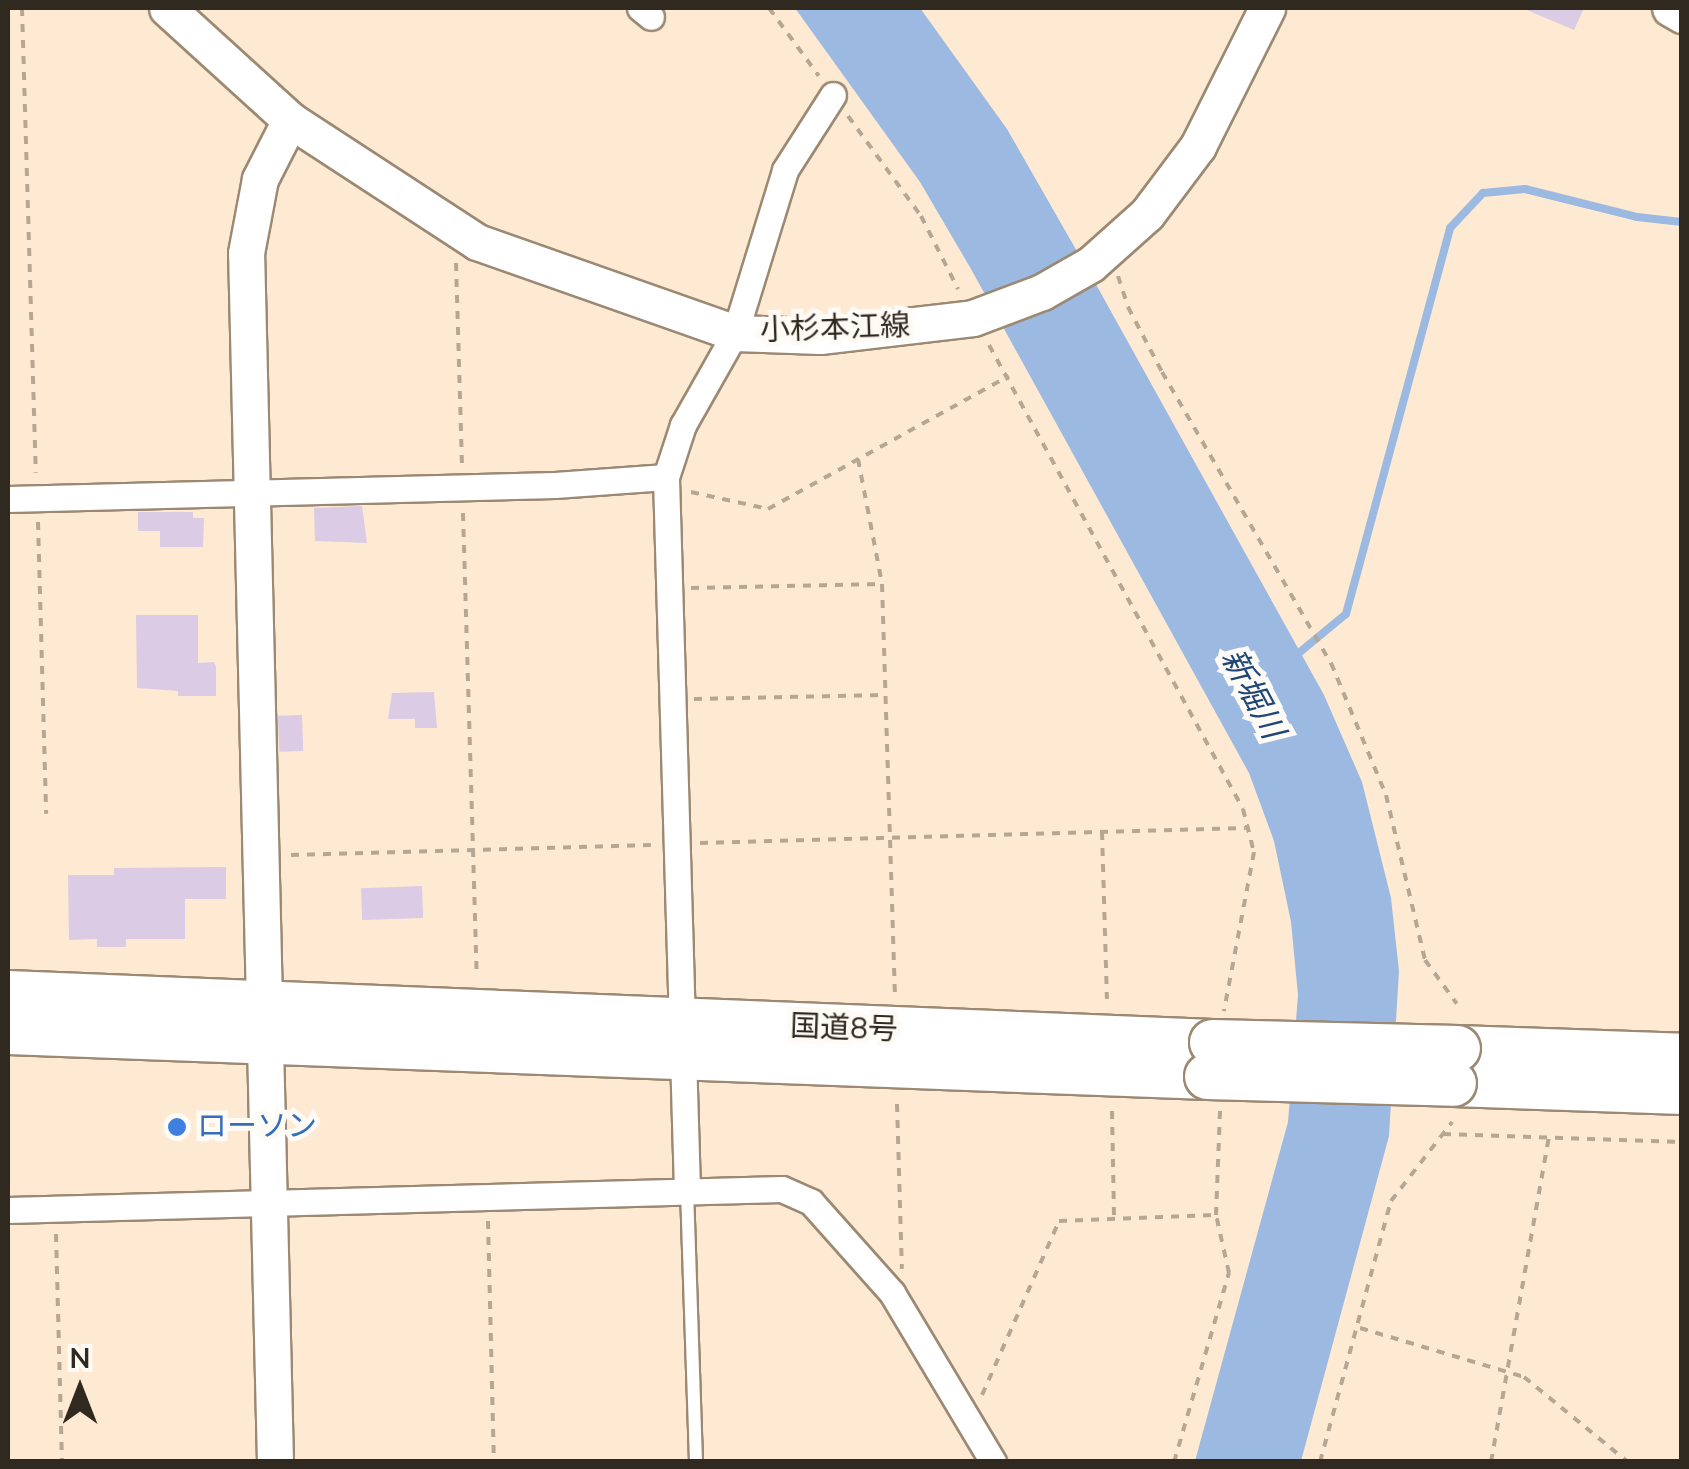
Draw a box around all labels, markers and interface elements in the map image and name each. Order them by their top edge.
street label: 小杉本江線 [759,308,911,350]
water label: 新堀川 [1213,643,1291,745]
street label: 国道8号 [789,1009,899,1049]
place label: ローソン [197,1109,317,1145]
marker: ローソン [166,1116,188,1138]
north arrow [30,1339,130,1439]
text: N [70,1340,90,1378]

